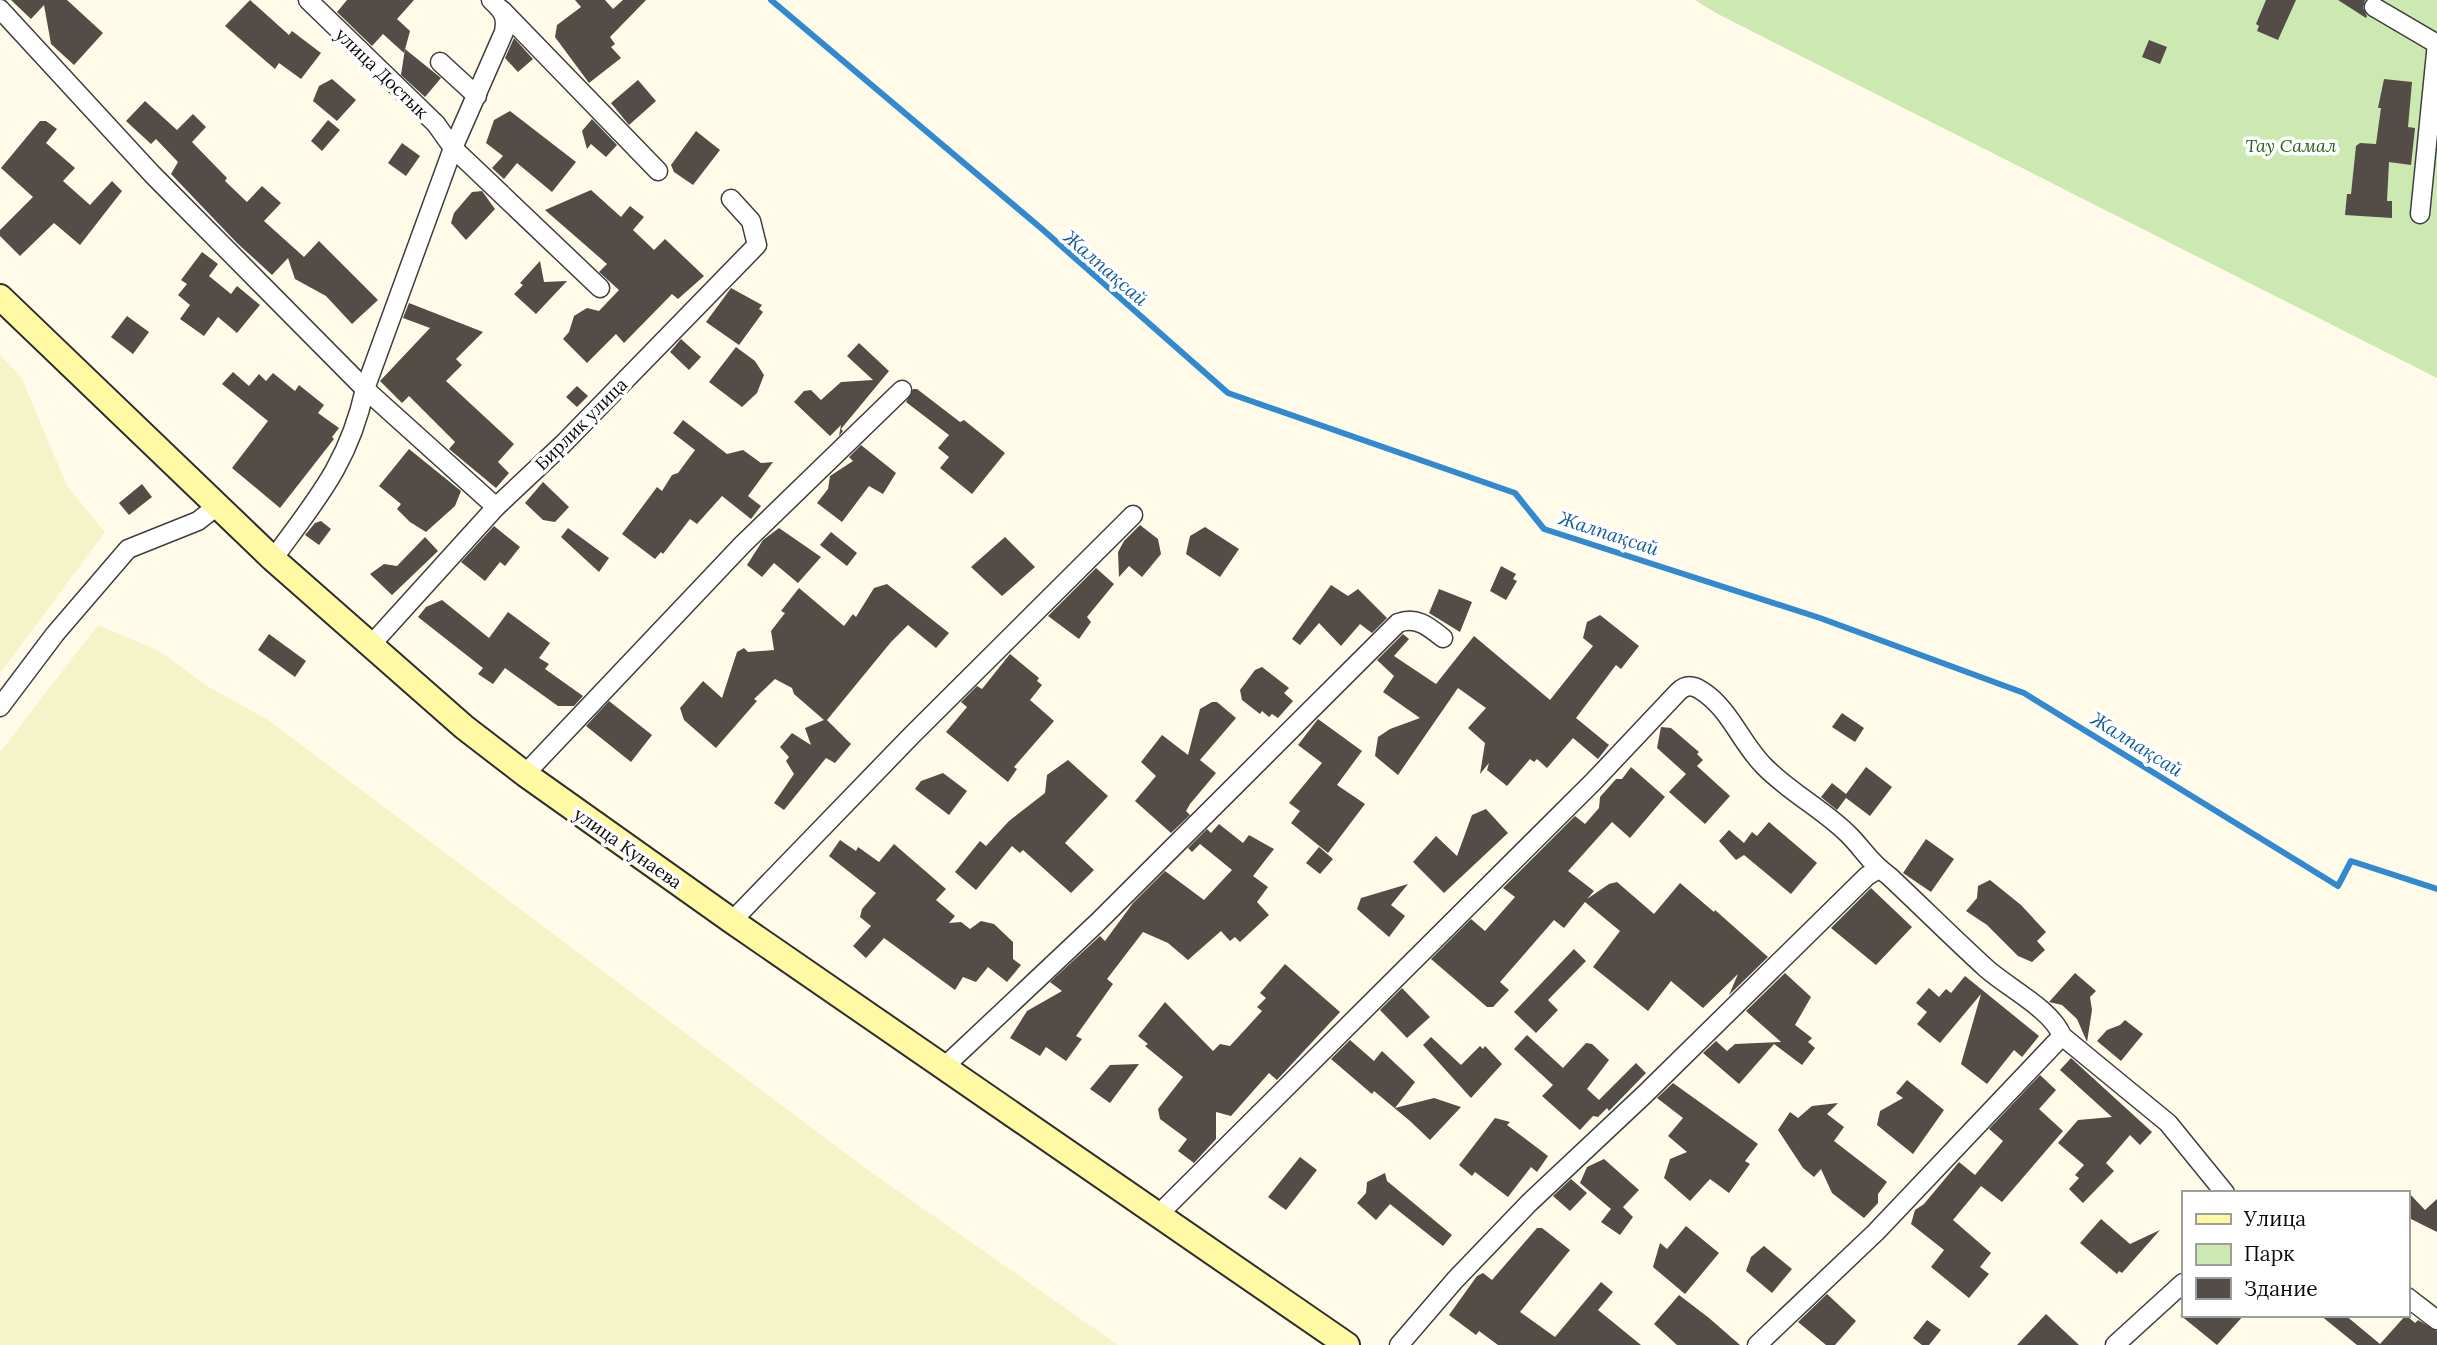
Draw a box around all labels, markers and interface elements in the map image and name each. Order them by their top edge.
street label: улица Достык [330,23,434,124]
park label: Тау Самал [2246,134,2337,157]
water label: Жалпақсай [1058,224,1153,311]
street label: Бирлик улица [530,373,632,475]
water label: Жалпақсай [1555,505,1663,561]
water label: Жалпақсай [2086,706,2188,782]
street label: улица Кунаева [569,802,687,894]
legend [2182,1191,2409,1317]
text: Улица [2243,1205,2306,1232]
text: Парк [2244,1240,2295,1267]
text: Здание [2244,1275,2318,1302]

